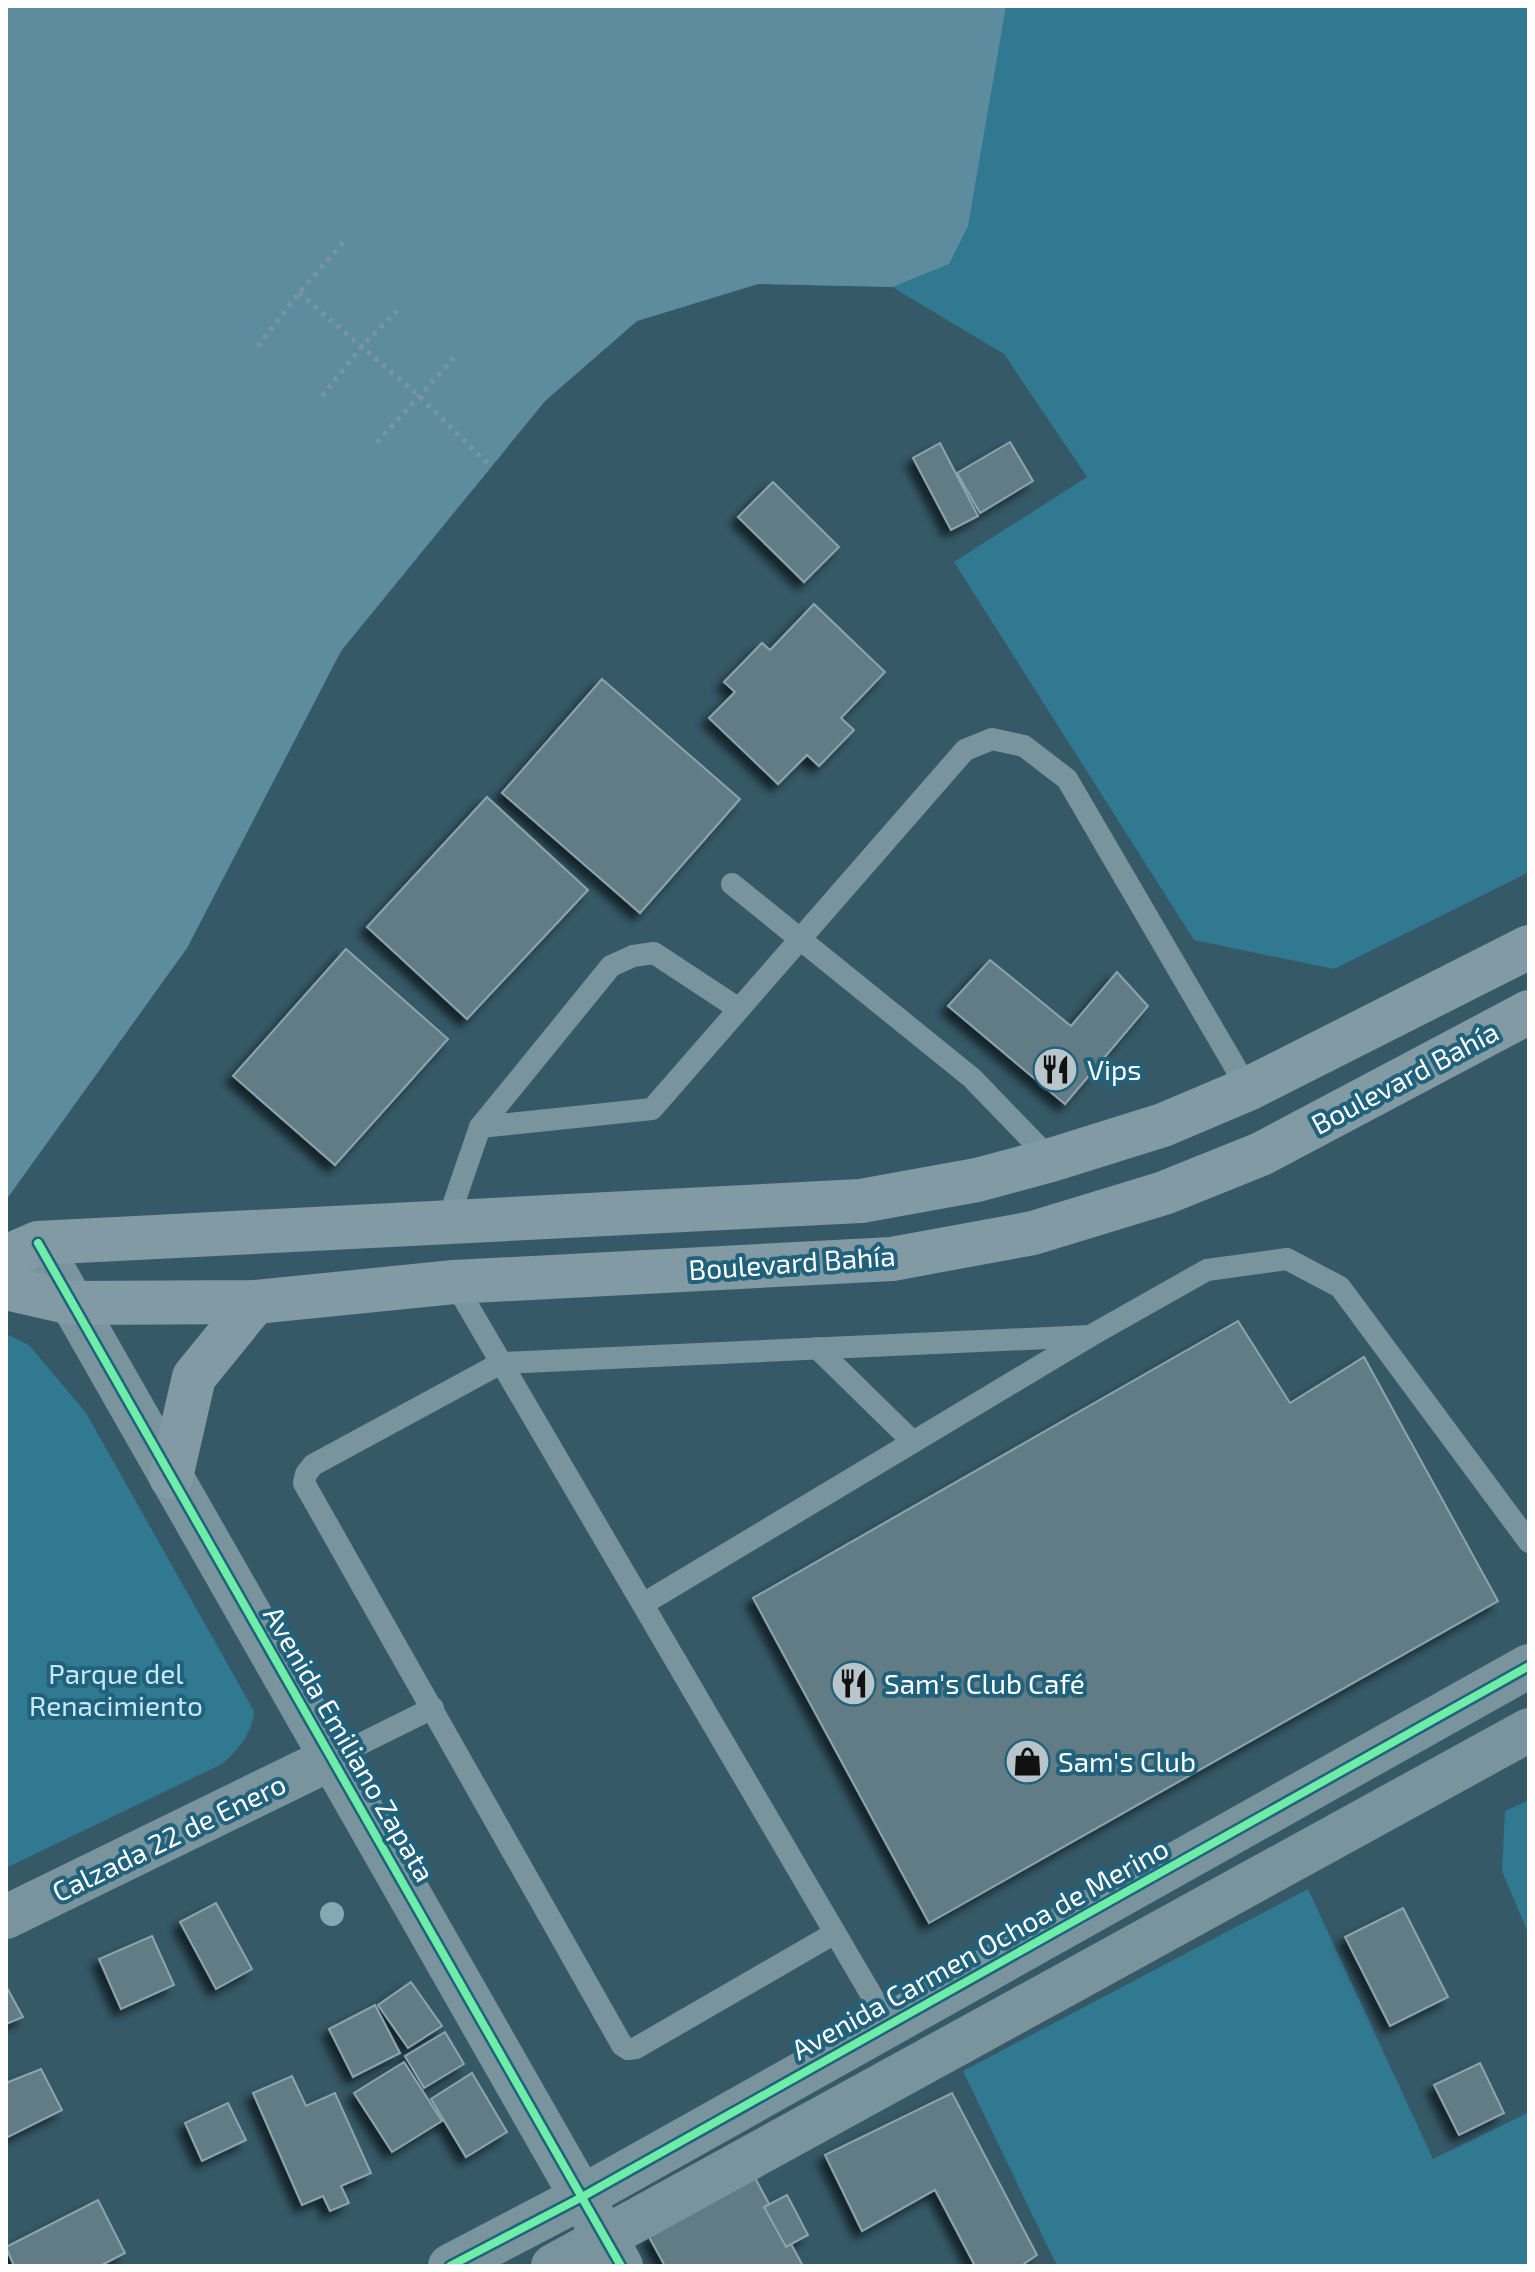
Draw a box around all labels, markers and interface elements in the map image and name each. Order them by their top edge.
street label: Boulevard Bahía [1305,1013,1504,1141]
restaurant icon: Vips [1032,1046,1080,1094]
place label: Vips [1087,1052,1141,1086]
street label: Boulevard Bahía [687,1238,896,1286]
street label: Avenida Emiliano Zapata [257,1600,443,1887]
park label: Parque del Renacimiento [29,1656,203,1722]
restaurant icon: Sam's Club Café [829,1660,877,1708]
place label: Sam's Club Café [884,1666,1085,1700]
shop icon: Sam's Club [1003,1738,1051,1786]
place label: Sam's Club [1058,1744,1196,1778]
street label: Calzada 22 de Enero [46,1766,291,1908]
street label: Avenida Carmen Ochoa de Merino [785,1830,1174,2066]

